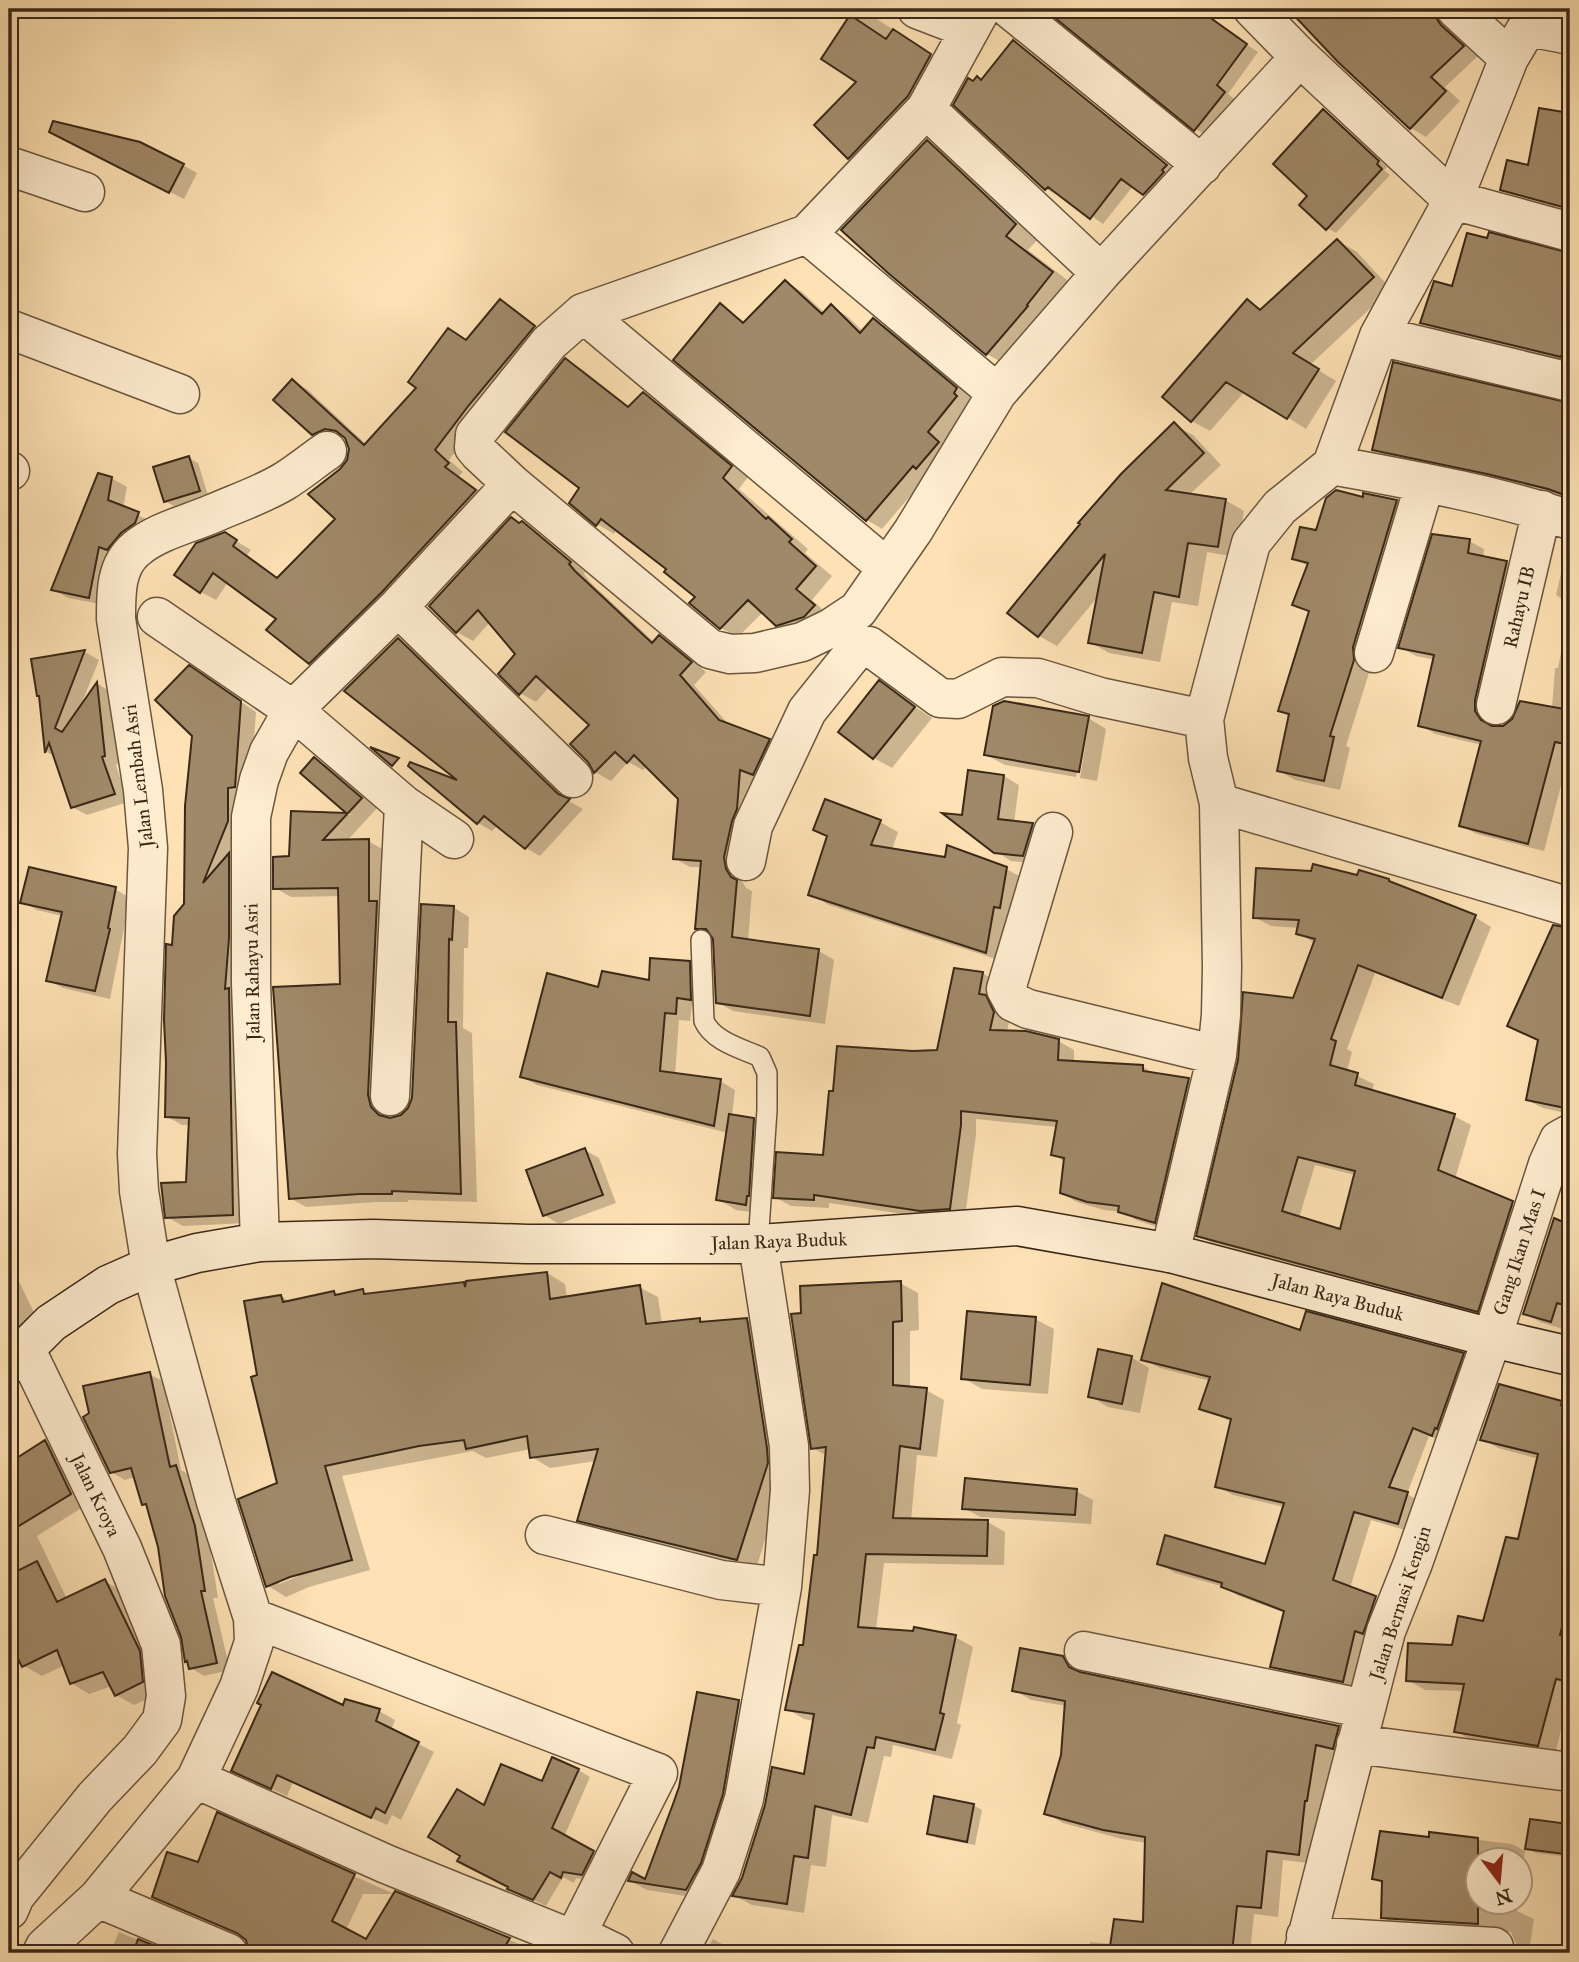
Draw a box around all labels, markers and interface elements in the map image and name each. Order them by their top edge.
street label: Rahayu IB [1498,564,1540,650]
street label: Jalan Lembah Asri [118,703,159,851]
street label: Jalan Rahayu Asri [239,903,266,1043]
street label: Gang Ikan Mas I [1488,1186,1551,1318]
street label: Jalan Raya Buduk [709,1227,848,1256]
street label: Jalan Raya Buduk [1267,1268,1407,1327]
street label: Jalan Kroya [64,1448,126,1542]
street label: Jalan Bernasi Kengin [1364,1523,1437,1685]
north arrow [1464,1846,1534,1916]
text: N [1493,1884,1514,1910]

